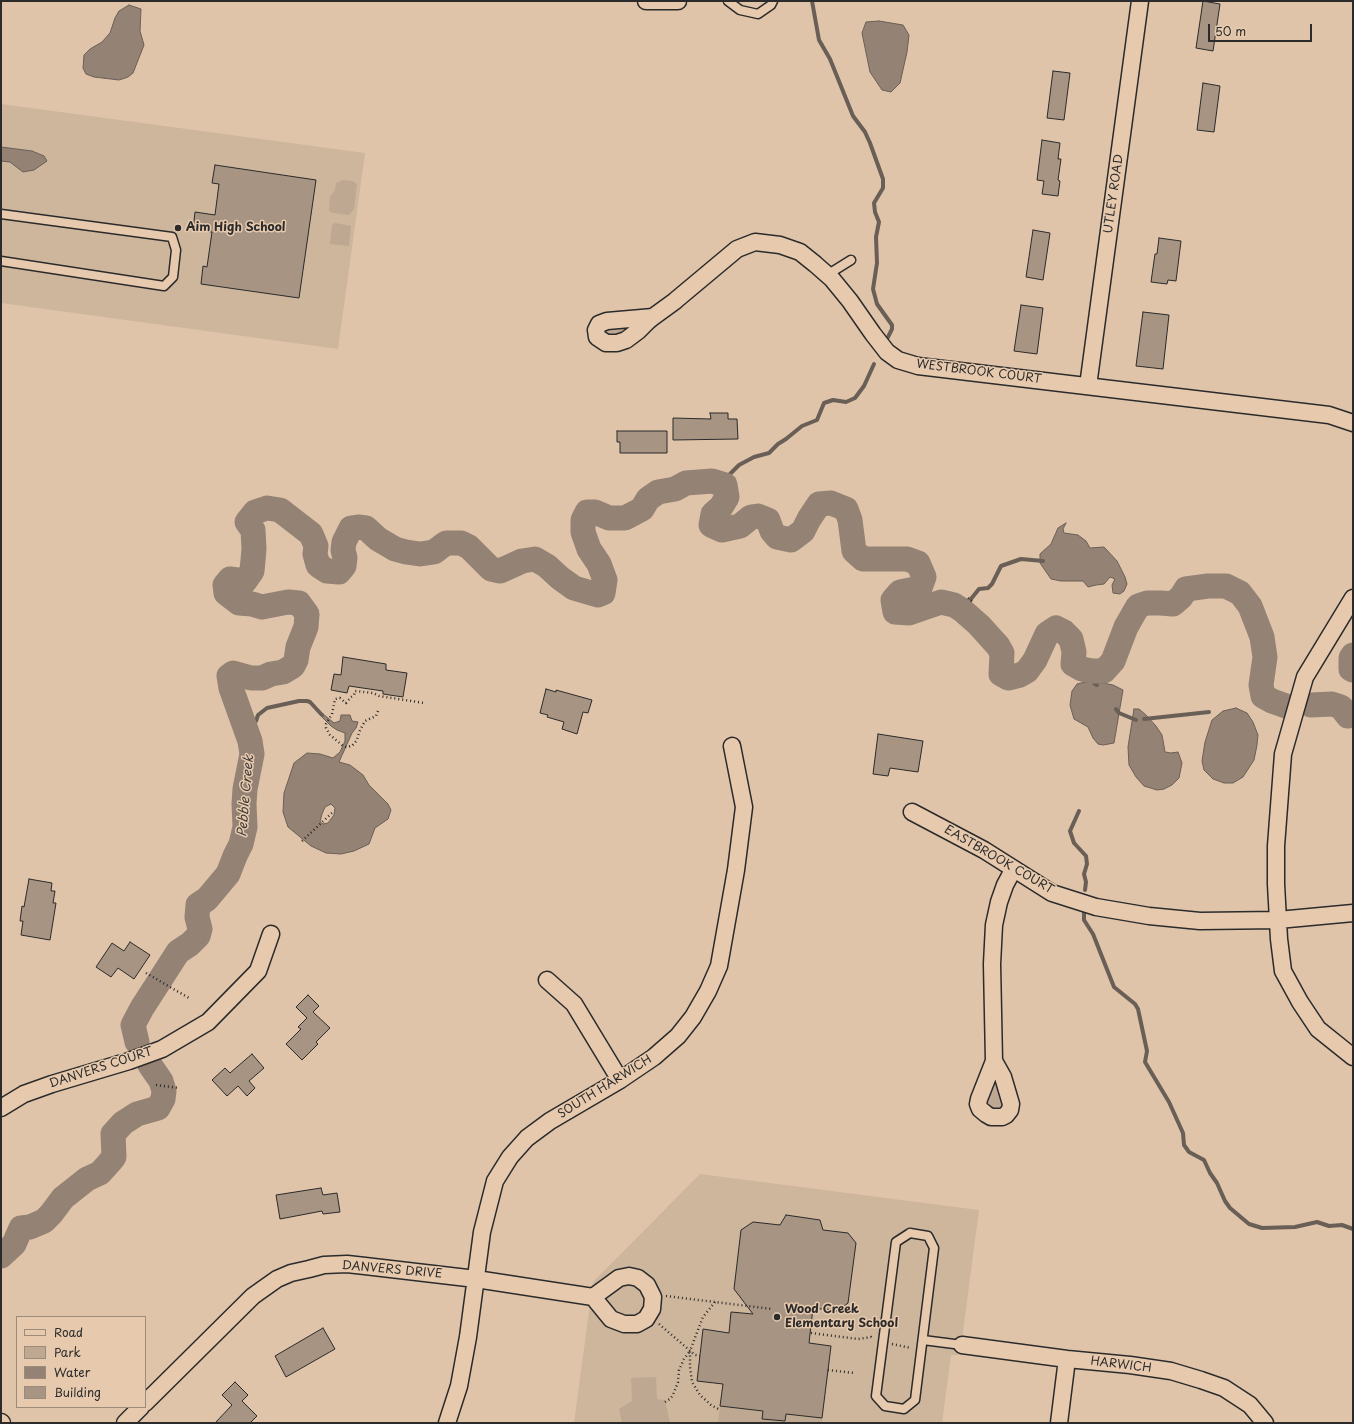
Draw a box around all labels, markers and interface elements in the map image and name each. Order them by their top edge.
scale bar [1210,16,1314,42]
text: 50 m [1215,22,1246,40]
street label: UTLEY ROAD [1101,153,1127,235]
place label: Aim High School [186,221,285,235]
marker: Aim High School [173,223,183,233]
street label: WESTBROOK COURT [916,357,1042,387]
water label: Pebble Creek [235,754,257,838]
street label: EASTBROOK COURT [942,823,1056,897]
street label: DANVERS COURT [48,1045,154,1091]
street label: SOUTH HARWICH [555,1052,655,1122]
street label: DANVERS DRIVE [341,1258,443,1282]
place label: Wood Creek Elementary School [785,1303,898,1331]
marker: Wood Creek Elementary School [772,1312,782,1322]
legend [16,1316,146,1408]
text: Road [54,1323,83,1341]
text: Park [54,1343,81,1361]
street label: HARWICH [1090,1354,1152,1376]
text: Water [54,1363,90,1381]
text: Building [54,1383,101,1401]

